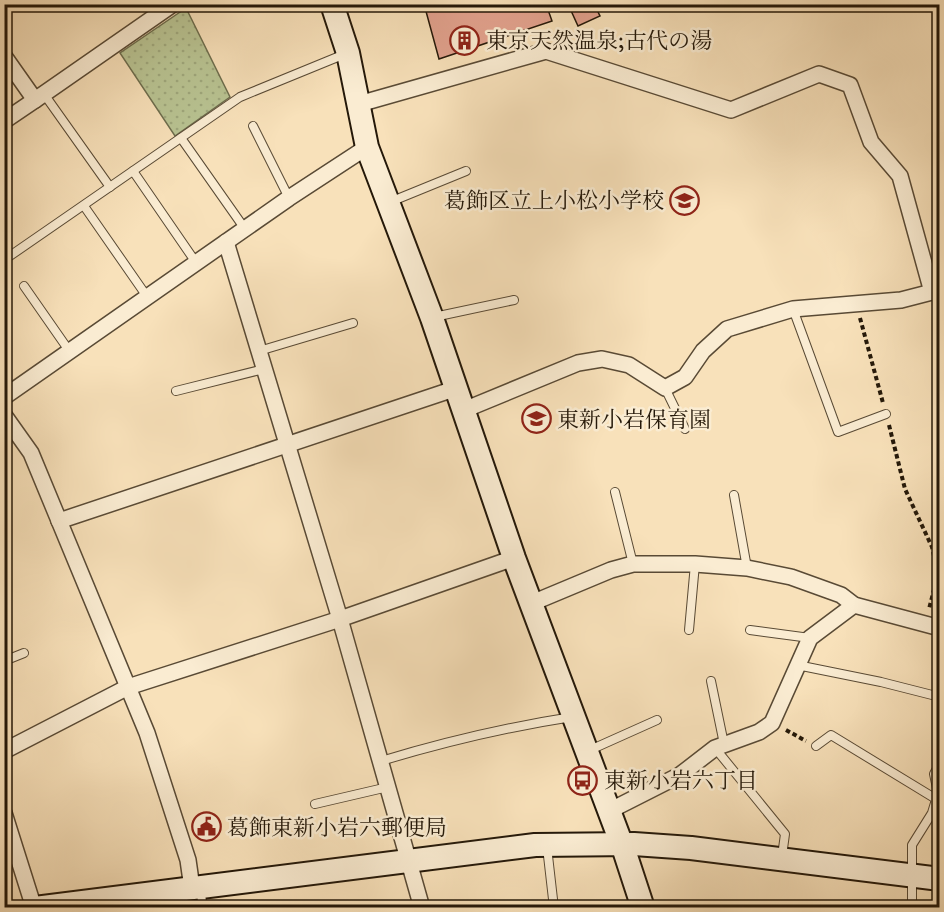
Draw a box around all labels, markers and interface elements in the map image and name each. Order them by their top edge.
building icon: 東京天然温泉;古代の湯 [449,24,481,56]
place label: 東京天然温泉;古代の湯 [486,27,712,54]
school or university icon: 葛飾区立上小松小学校 [669,184,701,216]
place label: 葛飾区立上小松小学校 [444,187,664,214]
school or university icon: 東新小岩保育園 [520,403,552,435]
place label: 東新小岩保育園 [557,406,711,433]
bus stop icon: 東新小岩六丁目 [567,764,599,796]
place label: 東新小岩六丁目 [604,767,758,794]
public building icon: 葛飾東新小岩六郵便局 [190,811,222,843]
place label: 葛飾東新小岩六郵便局 [227,814,447,841]

